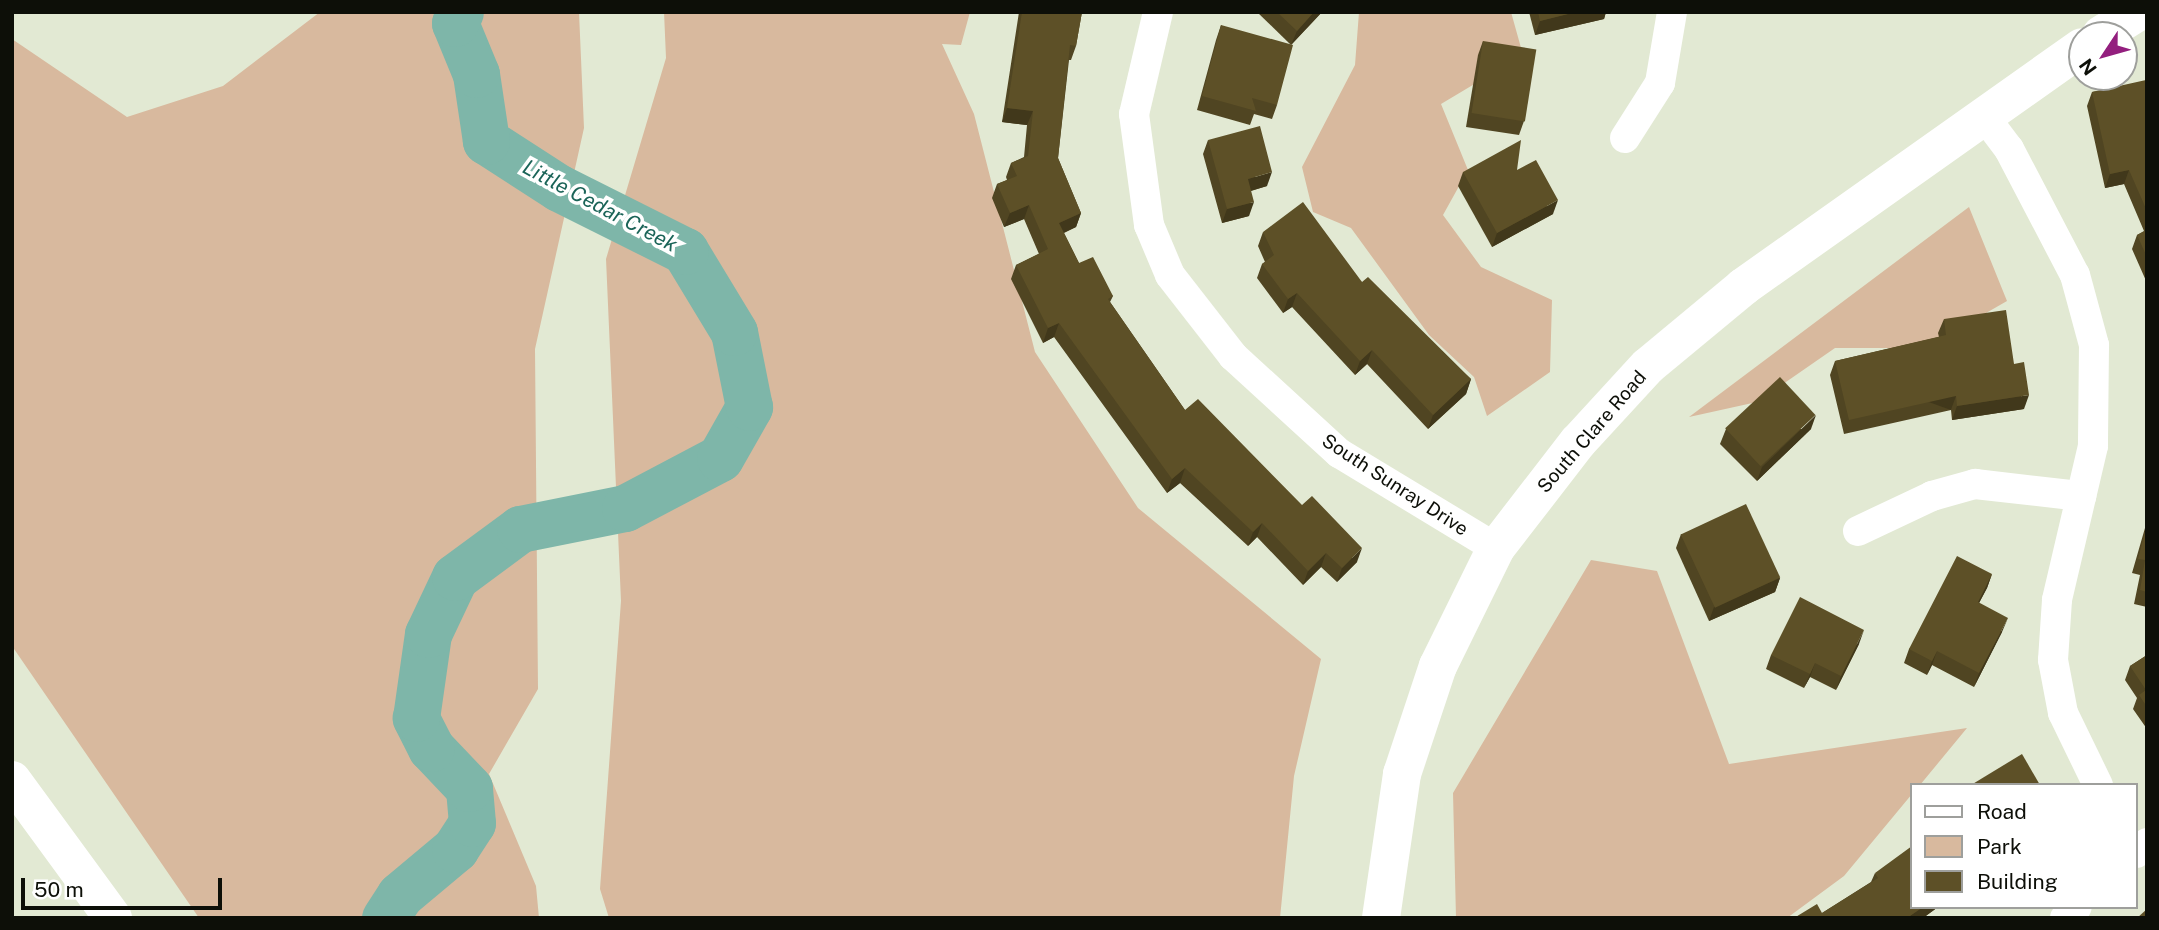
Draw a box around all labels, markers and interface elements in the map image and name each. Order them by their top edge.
north arrow [2068,21,2138,91]
text: N [2074,55,2101,80]
water label: Little Cedar Creek [518,155,682,257]
street label: South Clare Road [1533,366,1651,498]
street label: South Sunray Drive [1318,429,1472,541]
legend [1910,783,2138,909]
text: Road [1977,799,2027,824]
text: Park [1977,834,2022,859]
scale bar [24,864,226,908]
text: Building [1977,869,2058,894]
text: 50 m [34,877,84,902]

